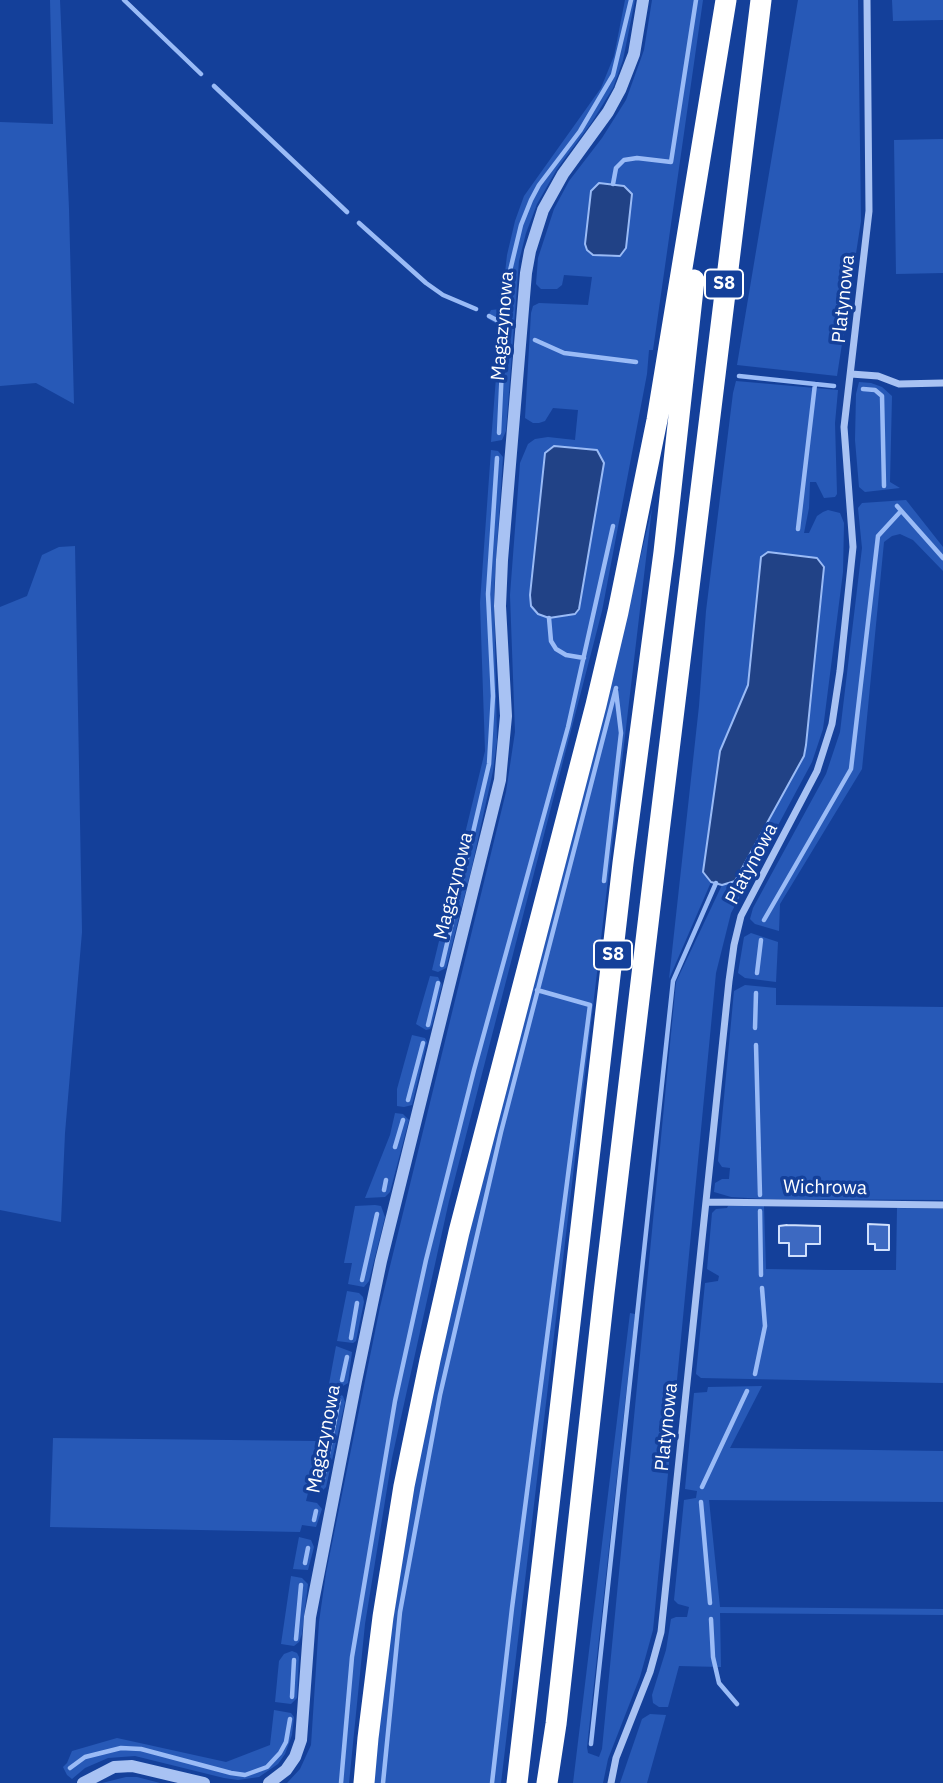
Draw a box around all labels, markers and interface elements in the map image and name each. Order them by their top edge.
street label: Platynowa [828,254,860,344]
street label: Magazynowa [487,270,519,382]
road number: S8 [705,270,743,298]
street label: Platynowa [721,819,783,909]
street label: Magazynowa [430,830,478,942]
road number: S8 [594,940,632,970]
street label: Wichrowa [783,1176,867,1200]
street label: Platynowa [651,1382,683,1472]
street label: Magazynowa [302,1383,346,1495]

